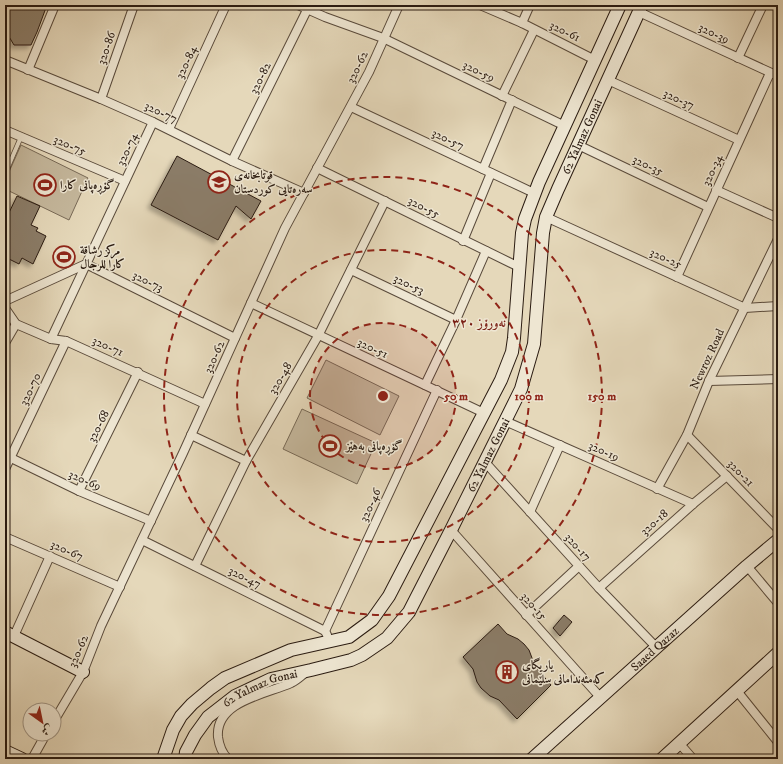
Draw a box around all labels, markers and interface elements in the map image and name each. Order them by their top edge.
street label: 320-61 [547,18,583,45]
street label: 320-39 [696,20,732,47]
street label: 320-86 [94,29,119,67]
street label: 320-84 [172,42,201,81]
street label: 320-62 [343,49,372,86]
street label: 320-59 [460,57,497,86]
street label: 320-82 [246,60,275,97]
street label: 320-37 [661,86,697,113]
street label: 62 Yalmaz Gonai [559,97,606,177]
street label: 320-77 [142,98,180,127]
street label: 320-57 [429,125,466,153]
street label: 320-74 [113,129,142,168]
street label: 320-75 [51,132,88,159]
street label: 320-34 [699,151,727,188]
street label: 320-35 [630,152,666,179]
place label: قوتابخانەی سەرەتایی کوردستان [234,168,313,197]
school or university icon: قوتابخانەی سەرەتایی کوردستان [206,169,232,195]
sports icon: گۆڕەپانی کارا [32,172,58,198]
place label: گۆڕەپانی کارا [60,178,114,195]
street label: 320-55 [405,193,442,222]
place label: مركز رشاقة كارا للرجال [80,243,125,272]
sports icon: مركز رشاقة كارا للرجال [51,244,77,270]
street label: 320-25 [647,245,684,272]
street label: 320-73 [130,268,166,295]
street label: 320-53 [391,271,427,298]
district label: نەورۆز ٣٢٠ [452,315,506,331]
street label: Newroz Road [687,327,728,392]
street label: 320-71 [90,333,126,360]
street label: 320-51 [355,335,390,362]
street label: 320-62 [201,339,228,376]
street label: 320-48 [265,360,296,397]
street label: 320-70 [16,370,45,408]
centre of rings [376,389,390,403]
text: 50 m [443,389,468,404]
text: 100 m [515,389,543,404]
text: 150 m [588,389,616,404]
street label: 320-68 [84,408,113,445]
street label: 62 Yalmaz Gonai [464,416,513,495]
sports icon: گۆڕەپانی بەهێز [317,433,343,459]
street label: 320-19 [586,438,621,465]
place label: گۆڕەپانی بەهێز [344,439,403,456]
street label: 320-21 [724,457,757,490]
street label: 320-69 [66,467,103,494]
street label: 320-46 [356,486,385,524]
street label: 320-18 [637,506,671,539]
street label: 320-17 [561,530,594,564]
street label: 320-67 [48,537,85,564]
street label: 320-47 [226,563,264,592]
street label: 320-15 [517,589,550,623]
street label: Saaed Qazaz [628,624,682,675]
street label: 320-62 [65,633,92,670]
place label: یاریگای کەمئەندامانی سلێمانی [521,657,605,687]
building icon: یاریگای کەمئەندامانی سلێمانی [494,659,520,685]
street label: 62 Yalmaz Gonai [220,666,299,711]
north arrow [22,702,62,742]
text: ش [38,721,55,738]

